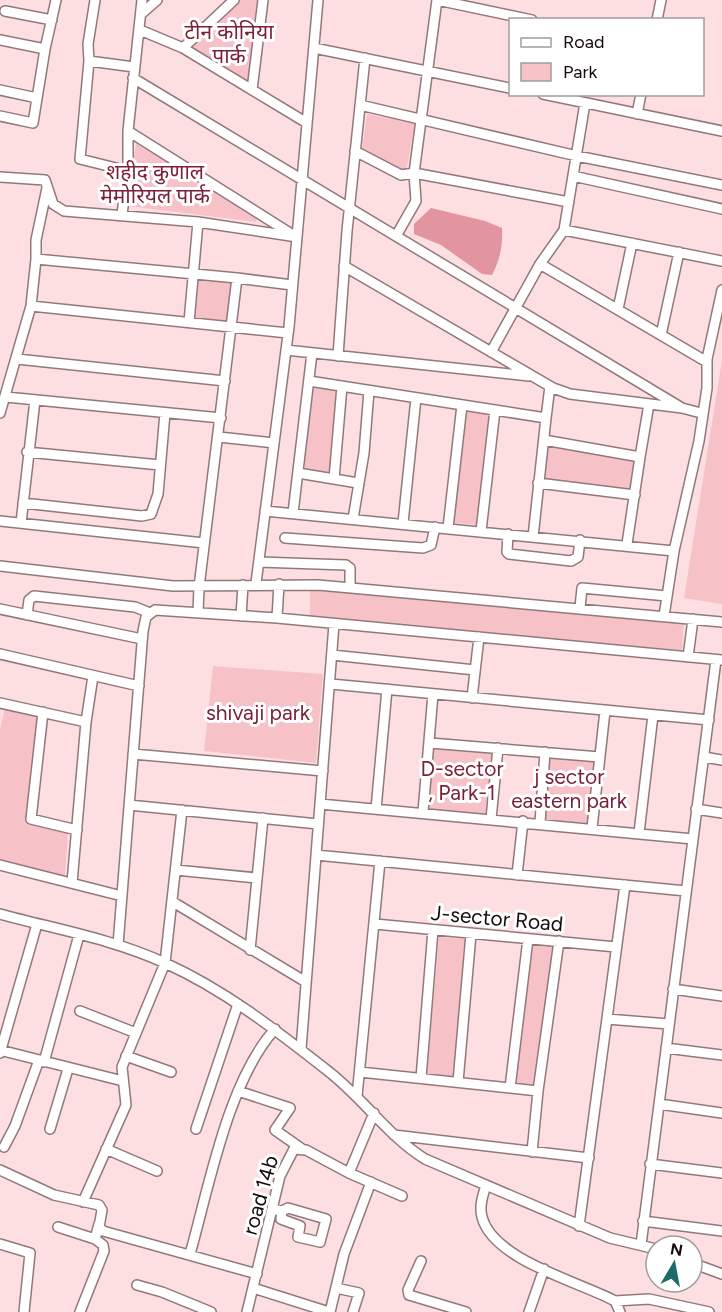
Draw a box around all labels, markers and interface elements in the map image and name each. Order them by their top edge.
legend [509,18,704,96]
park label: टीन कोनिया पार्क [184,19,274,68]
text: Road [563,31,604,53]
text: Park [563,61,598,83]
park label: शहीद कुणाल मेमोरियल पार्क [100,159,211,208]
park label: shivaji park [206,700,311,725]
park label: D-sector , Park-1 [421,756,503,805]
park label: j sector eastern park [511,764,628,813]
street label: J-sector Road [430,900,564,936]
street label: road 14b [237,1152,283,1238]
north arrow [644,1234,704,1294]
text: N [669,1239,684,1260]

